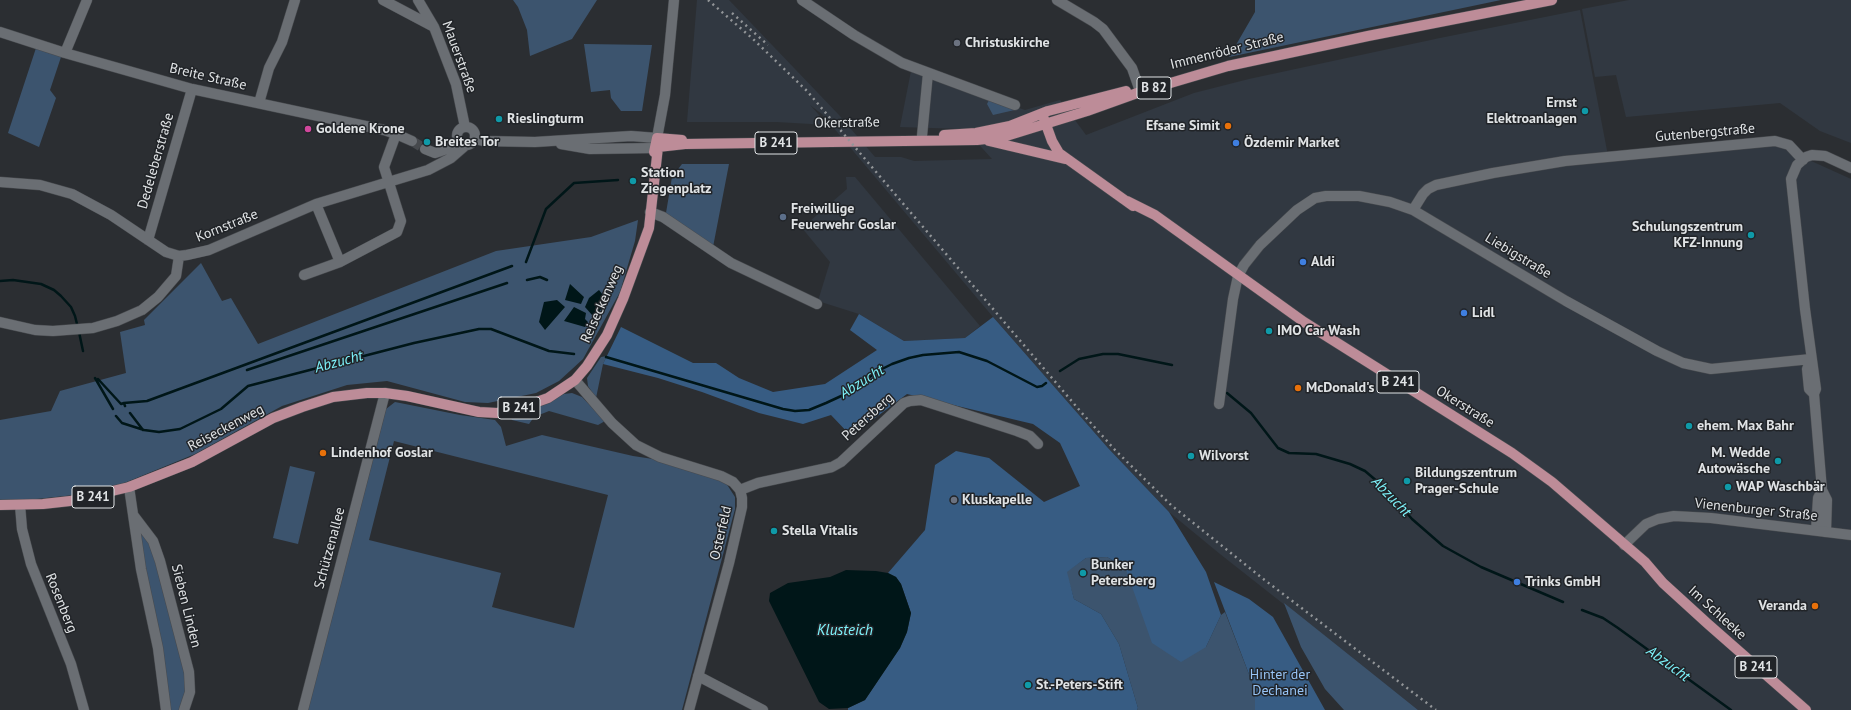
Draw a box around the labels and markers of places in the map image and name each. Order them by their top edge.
place label: Christuskirche [965,35,1050,51]
marker: Christuskirche [952,38,962,48]
place label: Ernst Elektroanlagen [1486,95,1577,128]
marker: Ernst Elektroanlagen [1580,106,1590,116]
place label: Rieslingturm [507,111,584,127]
marker: Rieslingturm [494,114,504,124]
place label: Efsane Simit [1146,118,1220,134]
place label: Goldene Krone [316,121,405,137]
marker: Efsane Simit [1223,121,1233,131]
marker: Goldene Krone [303,124,313,134]
place label: Breites Tor [435,134,499,150]
place label: Özdemir Market [1244,135,1339,151]
marker: Breites Tor [422,137,432,147]
marker: Özdemir Market [1231,138,1241,148]
place label: Station Ziegenplatz [641,165,712,198]
marker: Station Ziegenplatz [628,176,638,186]
place label: Freiwillige Feuerwehr Goslar [791,201,896,234]
marker: Freiwillige Feuerwehr Goslar [778,212,788,222]
place label: Schulungszentrum KFZ-Innung [1632,219,1743,252]
marker: Schulungszentrum KFZ-Innung [1746,230,1756,240]
place label: Aldi [1311,254,1335,270]
marker: Aldi [1298,257,1308,267]
place label: Lidl [1472,305,1495,321]
marker: Lidl [1459,308,1469,318]
place label: IMO Car Wash [1277,323,1360,339]
marker: IMO Car Wash [1264,326,1274,336]
place label: McDonald's [1306,380,1375,396]
marker: McDonald's [1293,383,1303,393]
place label: ehem. Max Bahr [1697,418,1794,434]
marker: ehem. Max Bahr [1684,421,1694,431]
place label: Lindenhof Goslar [331,445,433,461]
place label: M. Wedde Autowäsche [1698,445,1770,478]
marker: Lindenhof Goslar [318,448,328,458]
place label: Wilvorst [1199,448,1249,464]
marker: Wilvorst [1186,451,1196,461]
marker: M. Wedde Autowäsche [1773,456,1783,466]
place label: Bildungszentrum Prager-Schule [1415,465,1517,498]
marker: Bildungszentrum Prager-Schule [1402,476,1412,486]
place label: WAP Waschbär [1736,479,1825,495]
marker: WAP Waschbär [1723,482,1733,492]
place label: Kluskapelle [962,492,1032,508]
marker: Kluskapelle [949,495,959,505]
place label: Stella Vitalis [782,523,858,539]
marker: Stella Vitalis [769,526,779,536]
place label: Bunker Petersberg [1091,557,1155,590]
marker: Bunker Petersberg [1078,568,1088,578]
place label: Trinks GmbH [1525,574,1601,590]
marker: Trinks GmbH [1512,577,1522,587]
place label: Veranda [1759,598,1807,614]
marker: Veranda [1810,601,1820,611]
place label: St.-Peters-Stift [1036,677,1123,693]
marker: St.-Peters-Stift [1023,680,1033,690]

